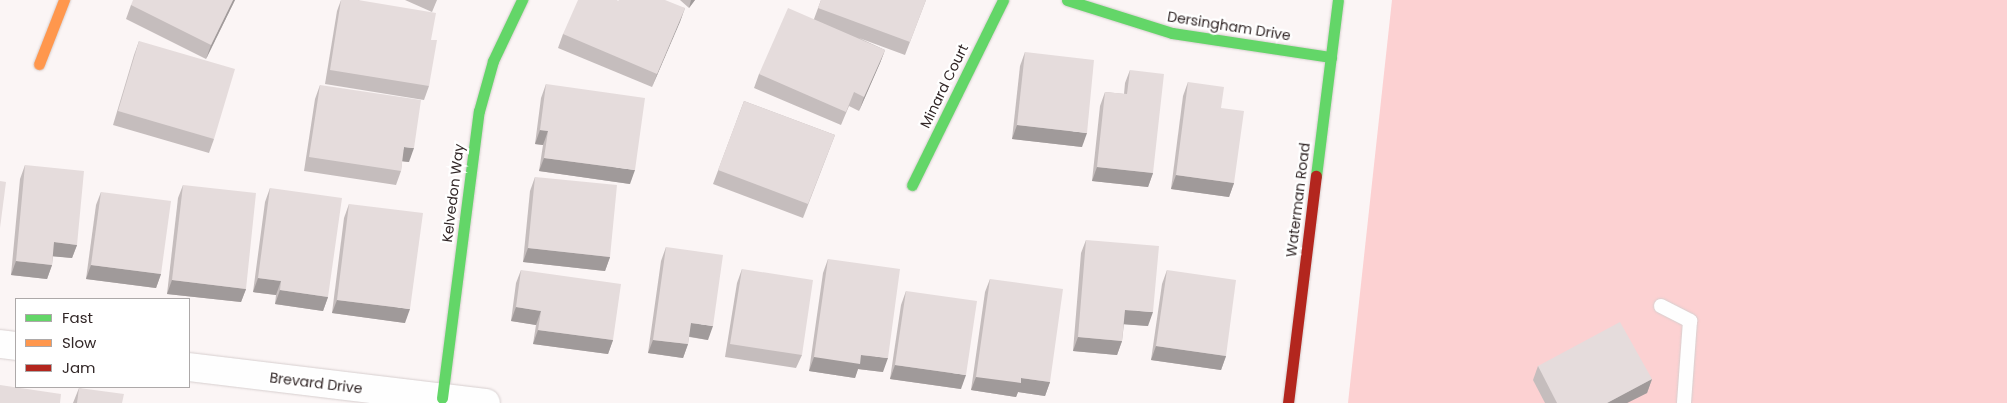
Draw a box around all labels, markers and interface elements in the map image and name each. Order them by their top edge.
street label: Dersingham Drive [1166,8,1292,44]
street label: Minard Court [916,41,972,131]
street label: Waterman Road [1283,142,1313,258]
street label: Kelvedon Way [439,143,467,243]
legend [15,298,190,388]
text: Fast [62,307,93,328]
text: Slow [62,332,96,353]
text: Jam [62,357,96,378]
street label: Brevard Drive [269,369,363,397]

